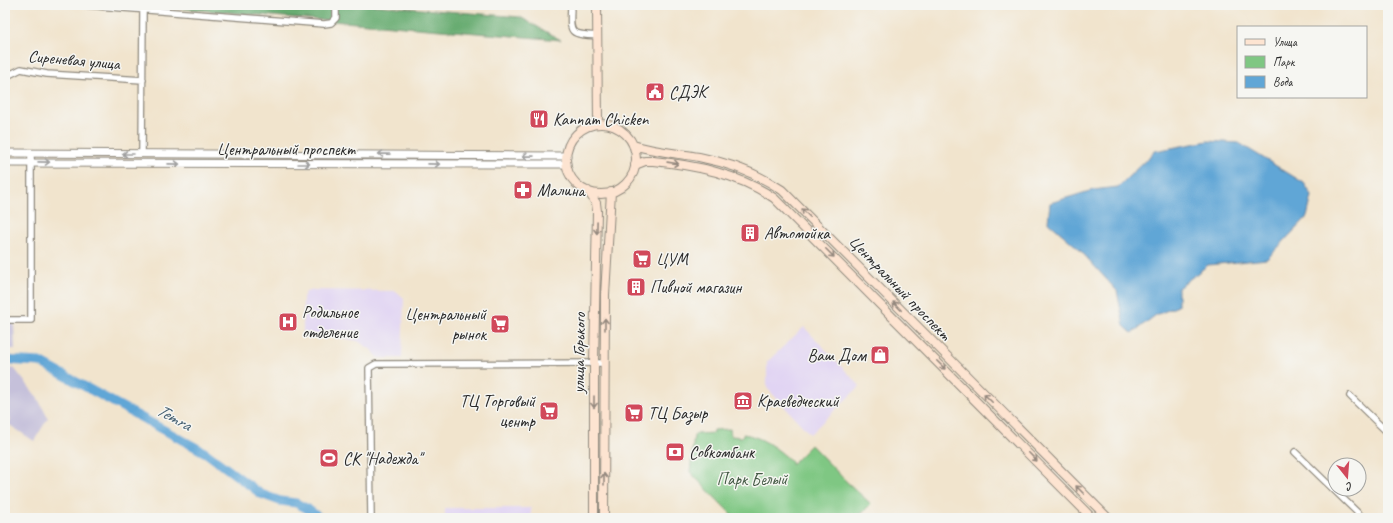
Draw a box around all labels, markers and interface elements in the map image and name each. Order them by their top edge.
legend [1237,26,1367,98]
text: Улица [1273,34,1298,50]
street label: Сиреневая улица [27,46,122,75]
text: Парк [1273,54,1296,70]
text: Вода [1273,74,1294,90]
public building icon: СДЭК [644,81,666,103]
place label: СДЭК [669,82,710,103]
restaurant icon: Kannam Chicken [528,108,550,130]
place label: Kannam Chicken [553,109,650,130]
street label: Центральный проспект [217,139,356,160]
one-way arrow [122,150,135,158]
one-way arrow [378,151,391,158]
one-way arrow [522,152,535,160]
one-way arrow [37,158,50,166]
one-way arrow [666,159,679,167]
one-way arrow [167,160,180,168]
one-way arrow [297,160,310,168]
one-way arrow [427,160,440,168]
pharmacy icon: Малина [512,179,534,201]
place label: Малина [537,180,587,201]
one-way arrow [801,208,811,218]
one-way arrow [593,221,601,234]
building icon: Автомойка [739,222,761,244]
place label: Автомойка [764,223,831,244]
street label: Центральный проспект [844,231,956,345]
supermarket icon: ЦУМ [631,248,653,270]
one-way arrow [825,248,835,258]
place label: ЦУМ [656,249,690,270]
building icon: Пивной магазин [625,276,647,298]
place label: Пивной магазин [650,277,742,298]
one-way arrow [892,301,902,311]
place label: Родильное отделение [302,302,360,343]
place label: Центральный рынок [405,304,488,345]
hospital icon: Родильное отделение [277,311,299,333]
street label: улица Горького [568,312,590,394]
supermarket icon: Центральный рынок [489,313,511,335]
one-way arrow [601,318,609,331]
shop icon: Ваш Дом [869,344,891,366]
place label: Ваш Дом [808,345,867,366]
one-way arrow [936,360,946,370]
museum icon: Краеведческий [732,390,754,412]
place label: ТЦ Торговый центр [460,391,537,432]
place label: Краеведческий [757,391,840,412]
one-way arrow [983,393,993,403]
one-way arrow [590,395,598,408]
water label: Temra [153,399,197,436]
supermarket icon: ТЦ Торговый центр [538,400,560,422]
supermarket icon: ТЦ Базыр [623,402,645,424]
place label: ТЦ Базыр [648,403,709,425]
bank icon: Совкомбанк [664,441,686,463]
place label: Совкомбанк [689,442,756,463]
sports icon: СК "Надежда" [318,447,340,469]
place label: СК "Надежда" [343,448,425,469]
one-way arrow [1028,452,1038,462]
north arrow [1327,457,1367,497]
park label: Парк Белый [717,469,788,490]
one-way arrow [600,473,608,486]
text: С [1344,479,1355,495]
one-way arrow [1075,485,1085,495]

